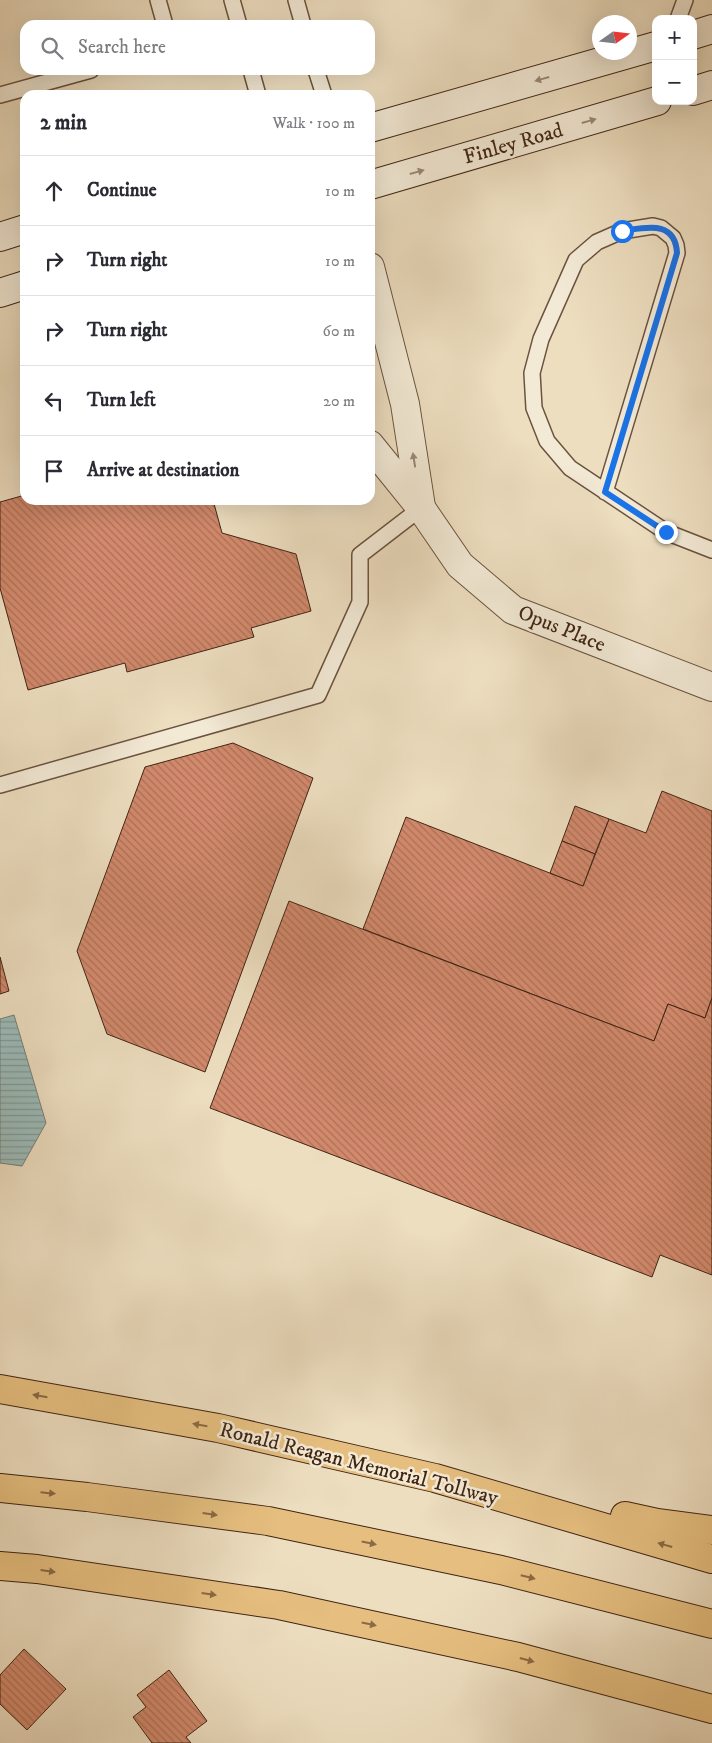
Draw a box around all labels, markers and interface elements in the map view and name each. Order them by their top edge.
north arrow [592,15,637,60]
map controls [652,15,697,105]
button: + [652,15,697,60]
search box [20,20,375,75]
icon: search [38,34,66,62]
text: Search here [78,36,166,59]
button: − [652,60,697,105]
one-way arrow [534,75,549,83]
text: 2 min [40,110,87,136]
text: Walk · 100 m [273,113,355,133]
street label: Finley Road [461,117,566,171]
one-way arrow [582,117,597,125]
one-way arrow [409,167,424,175]
icon: ahead [40,177,68,205]
text: Continue [87,179,157,202]
text: 10 m [325,181,355,201]
route start [611,220,634,243]
icon: right [40,247,68,275]
text: Turn right [87,249,167,272]
text: 10 m [325,251,355,271]
icon: right [40,317,68,345]
text: Turn right [87,319,167,342]
text: 60 m [323,321,355,341]
icon: left [40,387,68,415]
text: Turn left [87,389,156,412]
text: 20 m [323,391,355,411]
one-way arrow [409,452,417,468]
icon: arrive [40,457,68,485]
text: Arrive at destination [87,459,239,482]
route end [655,521,678,544]
street label: Opus Place [514,600,609,658]
one-way arrow [31,1392,47,1400]
street label: Ronald Reagan Memorial Tollway [217,1417,502,1511]
one-way arrow [191,1420,207,1428]
one-way arrow [41,1489,57,1497]
one-way arrow [202,1510,218,1518]
one-way arrow [362,1539,378,1547]
one-way arrow [658,1540,673,1548]
one-way arrow [41,1567,57,1575]
one-way arrow [521,1573,536,1581]
one-way arrow [202,1591,218,1599]
one-way arrow [361,1621,377,1629]
one-way arrow [520,1656,535,1664]

